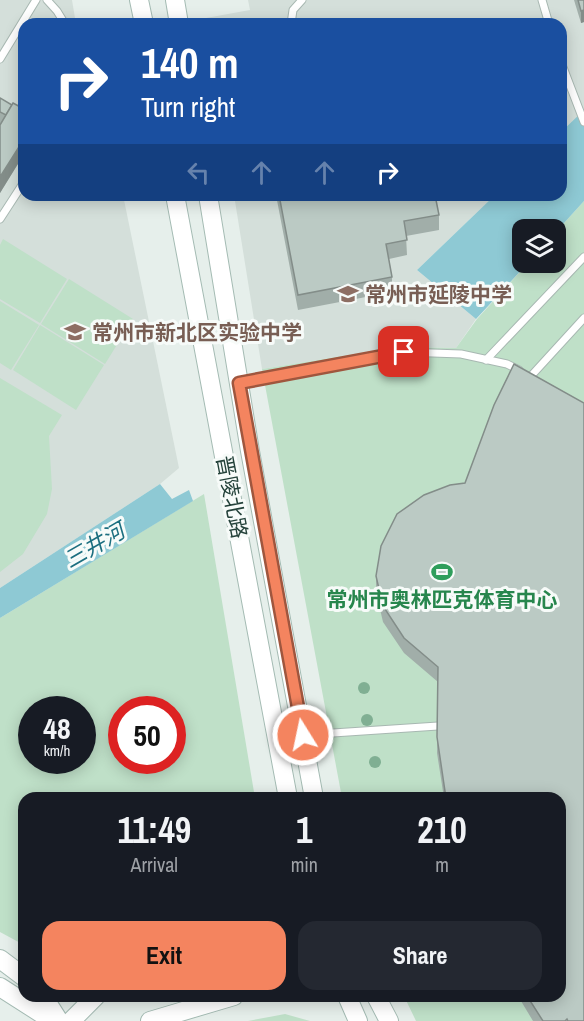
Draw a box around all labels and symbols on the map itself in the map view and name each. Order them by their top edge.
place label: 常州市延陵中学 [365,280,512,309]
school or university icon: 常州市延陵中学 [336,282,360,306]
place label: 常州市新北区实验中学 [92,318,302,347]
school or university icon: 常州市新北区实验中学 [63,320,87,344]
pin [378,326,429,377]
street label: 晋陵北路 [210,453,254,541]
water label: 三井河 [58,514,134,574]
sports icon: 常州市奥林匹克体育中心 [430,560,454,584]
place label: 常州市奥林匹克体育中心 [327,585,558,614]
speed limit sign: 50 [108,696,186,774]
position arrow [271,703,335,767]

